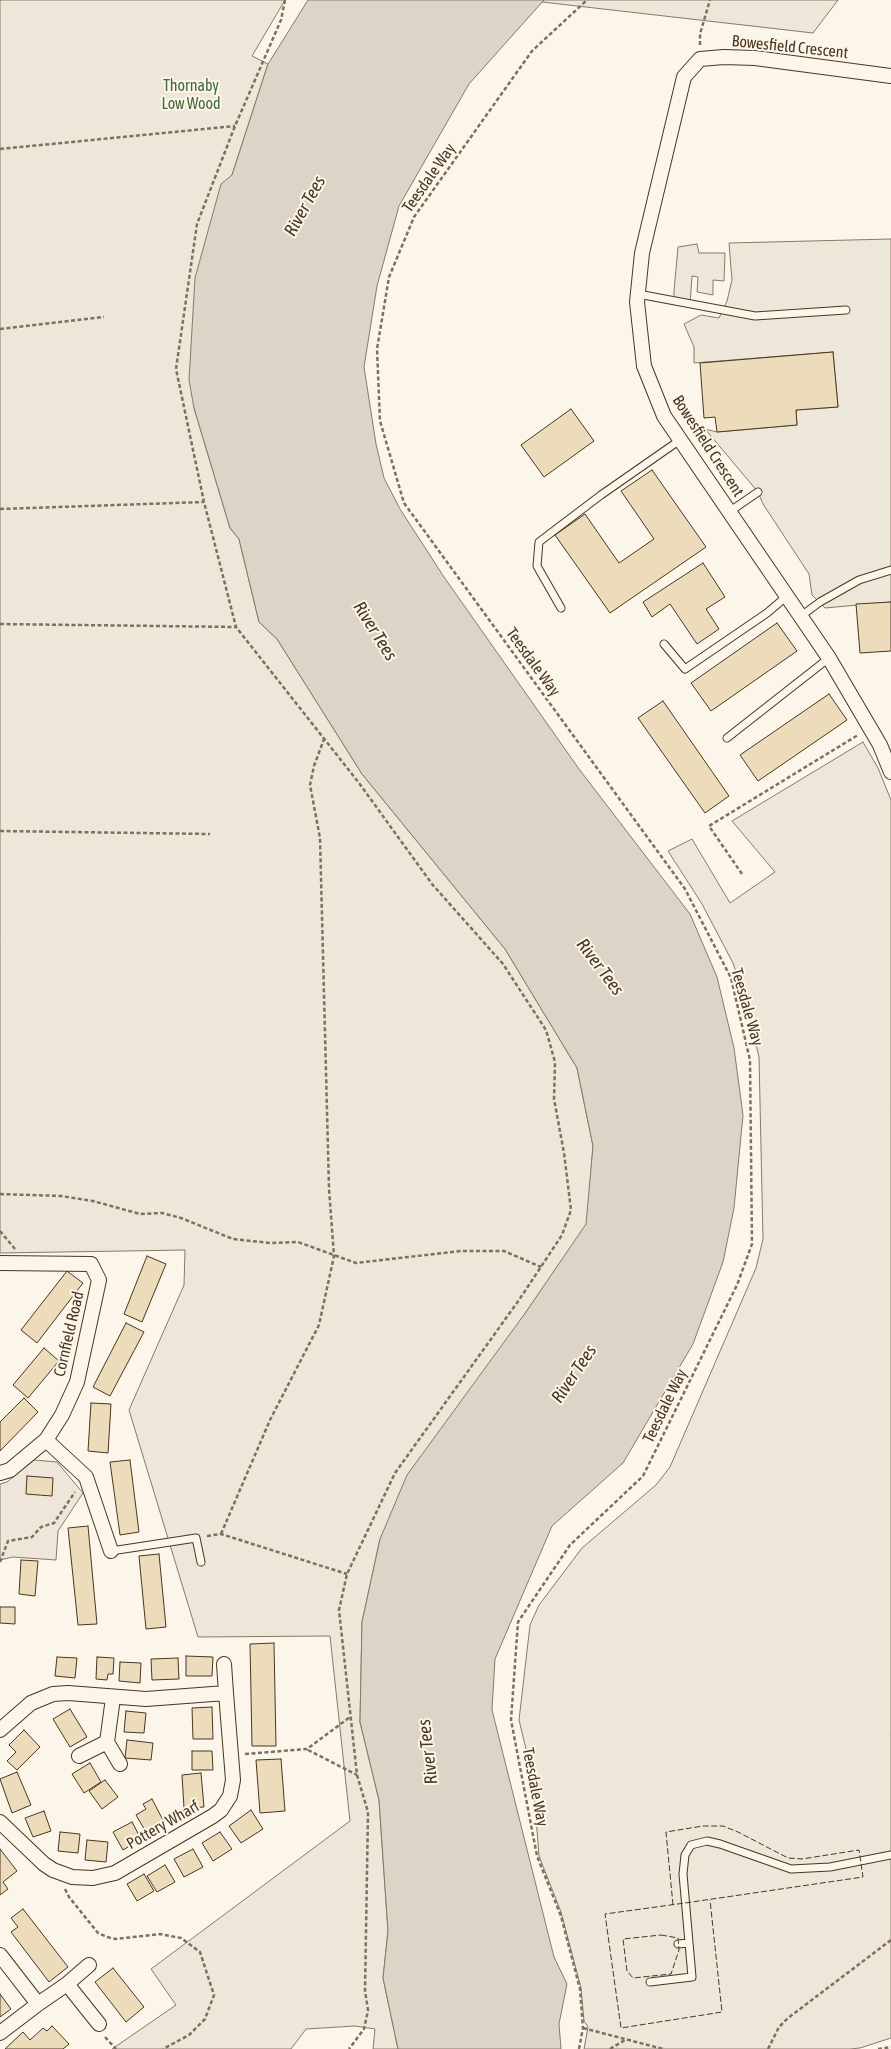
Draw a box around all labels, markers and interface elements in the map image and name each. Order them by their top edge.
street label: Bowesfield Crescent [731,31,849,63]
park label: Thornaby Low Wood [161,76,221,114]
street label: Teesdale Way [398,140,460,216]
water label: River Tees [280,172,330,240]
street label: Bowesfield Crescent [668,392,748,500]
water label: River Tees [348,598,402,664]
street label: Teesdale Way [502,624,564,700]
water label: River Tees [572,934,628,1000]
street label: Teesdale Way [727,966,767,1048]
street label: Cornfield Road [50,1289,88,1379]
water label: River Tees [547,1341,601,1407]
street label: Teesdale Way [639,1366,691,1446]
water label: River Tees [413,1718,443,1786]
street label: Teesdale Way [518,1746,552,1828]
street label: Pottery Wharf [123,1796,203,1854]

